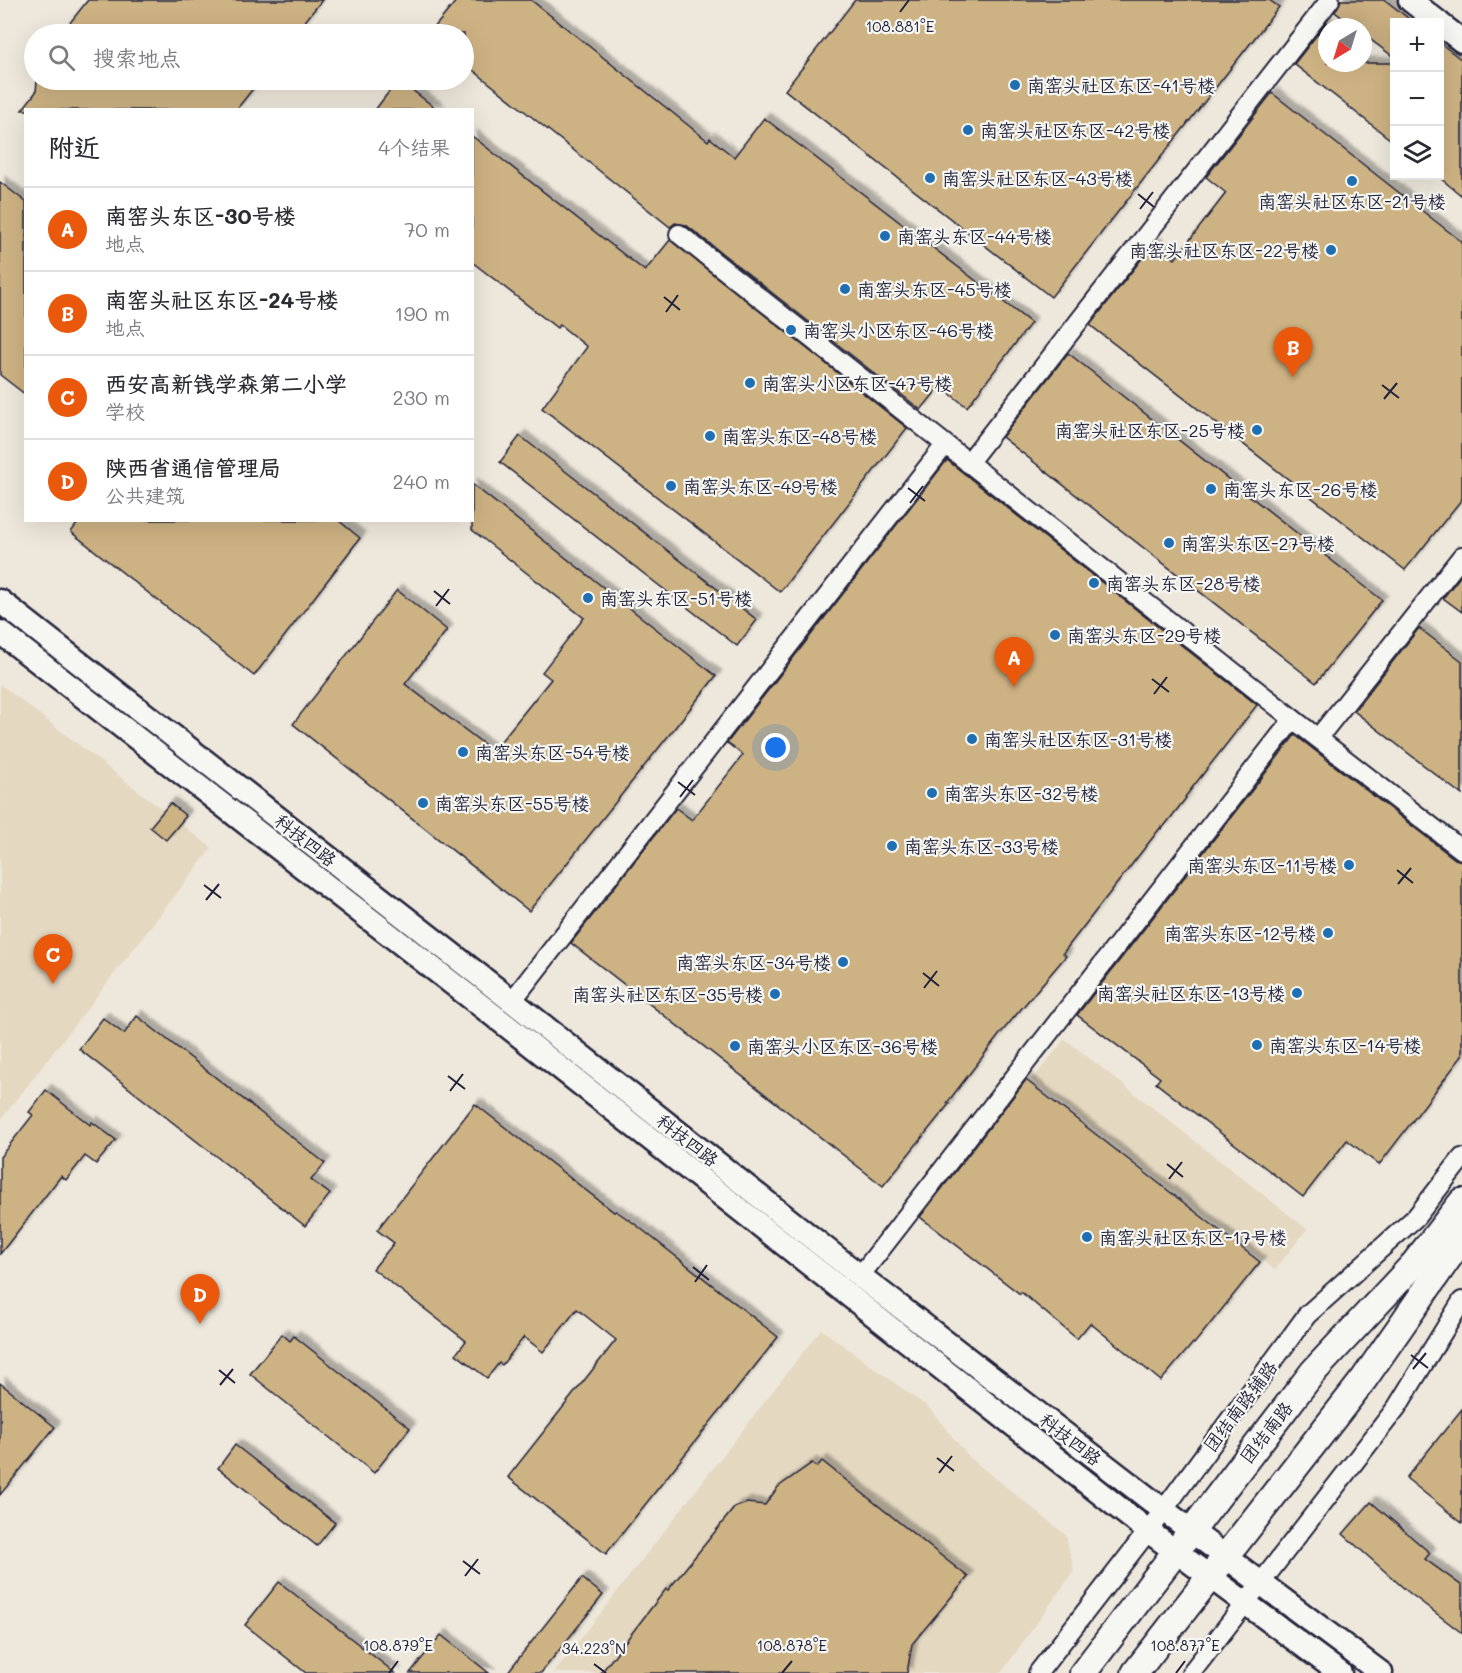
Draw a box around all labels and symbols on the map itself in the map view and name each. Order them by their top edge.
text: 108.881°E [866,16,935,36]
north arrow [1318,18,1372,72]
place label: 南窑头社区东区-41号楼 [1027,73,1215,97]
marker: 南窑头社区东区-41号楼 [1008,78,1022,92]
place label: 南窑头社区东区-42号楼 [980,118,1170,142]
marker: 南窑头社区东区-42号楼 [961,123,975,137]
place label: 南窑头社区东区-43号楼 [942,166,1133,190]
marker: 南窑头社区东区-43号楼 [923,171,937,185]
marker: 南窑头社区东区-21号楼 [1345,174,1359,188]
place label: 南窑头社区东区-21号楼 [1258,189,1446,213]
place label: 南窑头东区-44号楼 [897,224,1052,248]
marker: 南窑头东区-44号楼 [878,229,892,243]
place label: 南窑头社区东区-22号楼 [1129,238,1319,262]
marker: 南窑头社区东区-22号楼 [1324,243,1338,257]
place label: 南窑头东区-45号楼 [857,277,1012,301]
marker: 南窑头东区-45号楼 [838,282,852,296]
place label: 南窑头小区东区-46号楼 [803,318,994,342]
marker: 南窑头小区东区-46号楼 [784,323,798,337]
pin: B [1274,328,1312,377]
place label: 南窑头小区东区-47号楼 [762,371,952,395]
marker: 南窑头小区东区-47号楼 [743,376,757,390]
place label: 南窑头社区东区-25号楼 [1055,418,1245,442]
marker: 南窑头社区东区-25号楼 [1250,423,1264,437]
place label: 南窑头东区-48号楼 [722,424,877,448]
marker: 南窑头东区-48号楼 [703,429,717,443]
place label: 南窑头东区-49号楼 [683,474,838,498]
place label: 南窑头东区-26号楼 [1223,477,1378,501]
marker: 南窑头东区-49号楼 [664,479,678,493]
marker: 南窑头东区-26号楼 [1204,482,1218,496]
place label: 南窑头东区-27号楼 [1181,531,1335,555]
marker: 南窑头东区-27号楼 [1162,536,1176,550]
place label: 南窑头东区-28号楼 [1106,571,1261,595]
marker: 南窑头东区-28号楼 [1087,576,1101,590]
place label: 南窑头东区-51号楼 [600,586,752,610]
marker: 南窑头东区-51号楼 [581,591,595,605]
place label: 南窑头东区-29号楼 [1067,623,1221,647]
marker: 南窑头东区-29号楼 [1048,628,1062,642]
pin: A [994,638,1034,687]
place label: 南窑头社区东区-31号楼 [984,727,1172,751]
marker: 南窑头社区东区-31号楼 [965,732,979,746]
your location [761,733,790,762]
place label: 南窑头东区-54号楼 [475,740,630,764]
marker: 南窑头东区-54号楼 [456,745,470,759]
place label: 南窑头东区-32号楼 [944,781,1098,805]
marker: 南窑头东区-32号楼 [925,786,939,800]
place label: 南窑头东区-55号楼 [435,791,590,815]
marker: 南窑头东区-55号楼 [416,796,430,810]
street label: 科技四路 [270,808,342,872]
place label: 南窑头东区-33号楼 [904,834,1059,858]
marker: 南窑头东区-33号楼 [885,839,899,853]
place label: 南窑头东区-11号楼 [1187,853,1337,877]
marker: 南窑头东区-11号楼 [1342,858,1356,872]
place label: 南窑头东区-12号楼 [1164,921,1316,945]
marker: 南窑头东区-12号楼 [1321,926,1335,940]
pin: C [34,934,72,984]
place label: 南窑头东区-34号楼 [676,950,831,974]
marker: 南窑头东区-34号楼 [836,955,850,969]
place label: 南窑头社区东区-13号楼 [1097,981,1285,1005]
place label: 南窑头社区东区-35号楼 [572,982,763,1006]
marker: 南窑头社区东区-13号楼 [1290,986,1304,1000]
marker: 南窑头社区东区-35号楼 [768,987,782,1001]
place label: 南窑头东区-14号楼 [1269,1033,1421,1057]
place label: 南窑头小区东区-36号楼 [747,1034,938,1058]
marker: 南窑头东区-14号楼 [1250,1038,1264,1052]
marker: 南窑头小区东区-36号楼 [728,1039,742,1053]
street label: 科技四路 [652,1108,724,1172]
place label: 南窑头社区东区-17号楼 [1099,1225,1287,1249]
marker: 南窑头社区东区-17号楼 [1080,1230,1094,1244]
pin: D [180,1274,220,1324]
street label: 团结南路辅路 [1199,1356,1281,1456]
street label: 团结南路 [1235,1397,1297,1467]
street label: 科技四路 [1035,1407,1107,1471]
text: 108.879°E [363,1635,433,1655]
text: 108.878°E [757,1635,828,1655]
text: 108.877°E [1150,1635,1220,1655]
text: 34.223°N [562,1638,626,1658]

